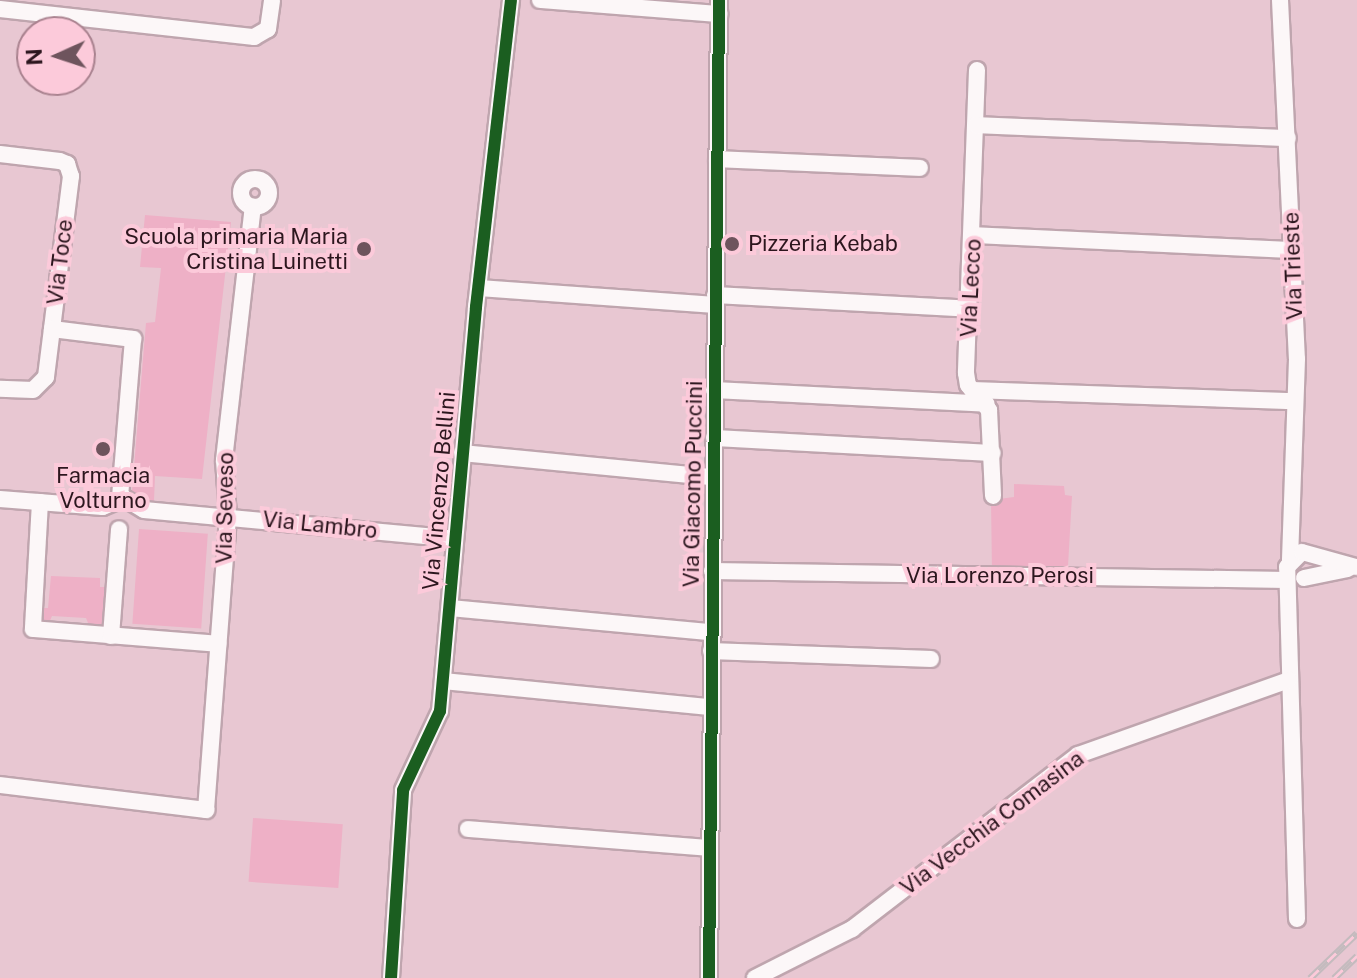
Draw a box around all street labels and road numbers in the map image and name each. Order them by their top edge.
street label: Via Trieste [1278,212,1308,320]
street label: Via Toce [42,218,78,306]
street label: Via Lecco [955,238,987,338]
street label: Via Giacomo Puccini [678,380,708,588]
street label: Via Vincenzo Bellini [417,390,461,592]
street label: Via Seveso [211,452,239,564]
street label: Via Lambro [261,506,379,544]
street label: Via Lorenzo Perosi [906,563,1094,589]
street label: Via Vecchia Comasina [895,745,1089,901]

